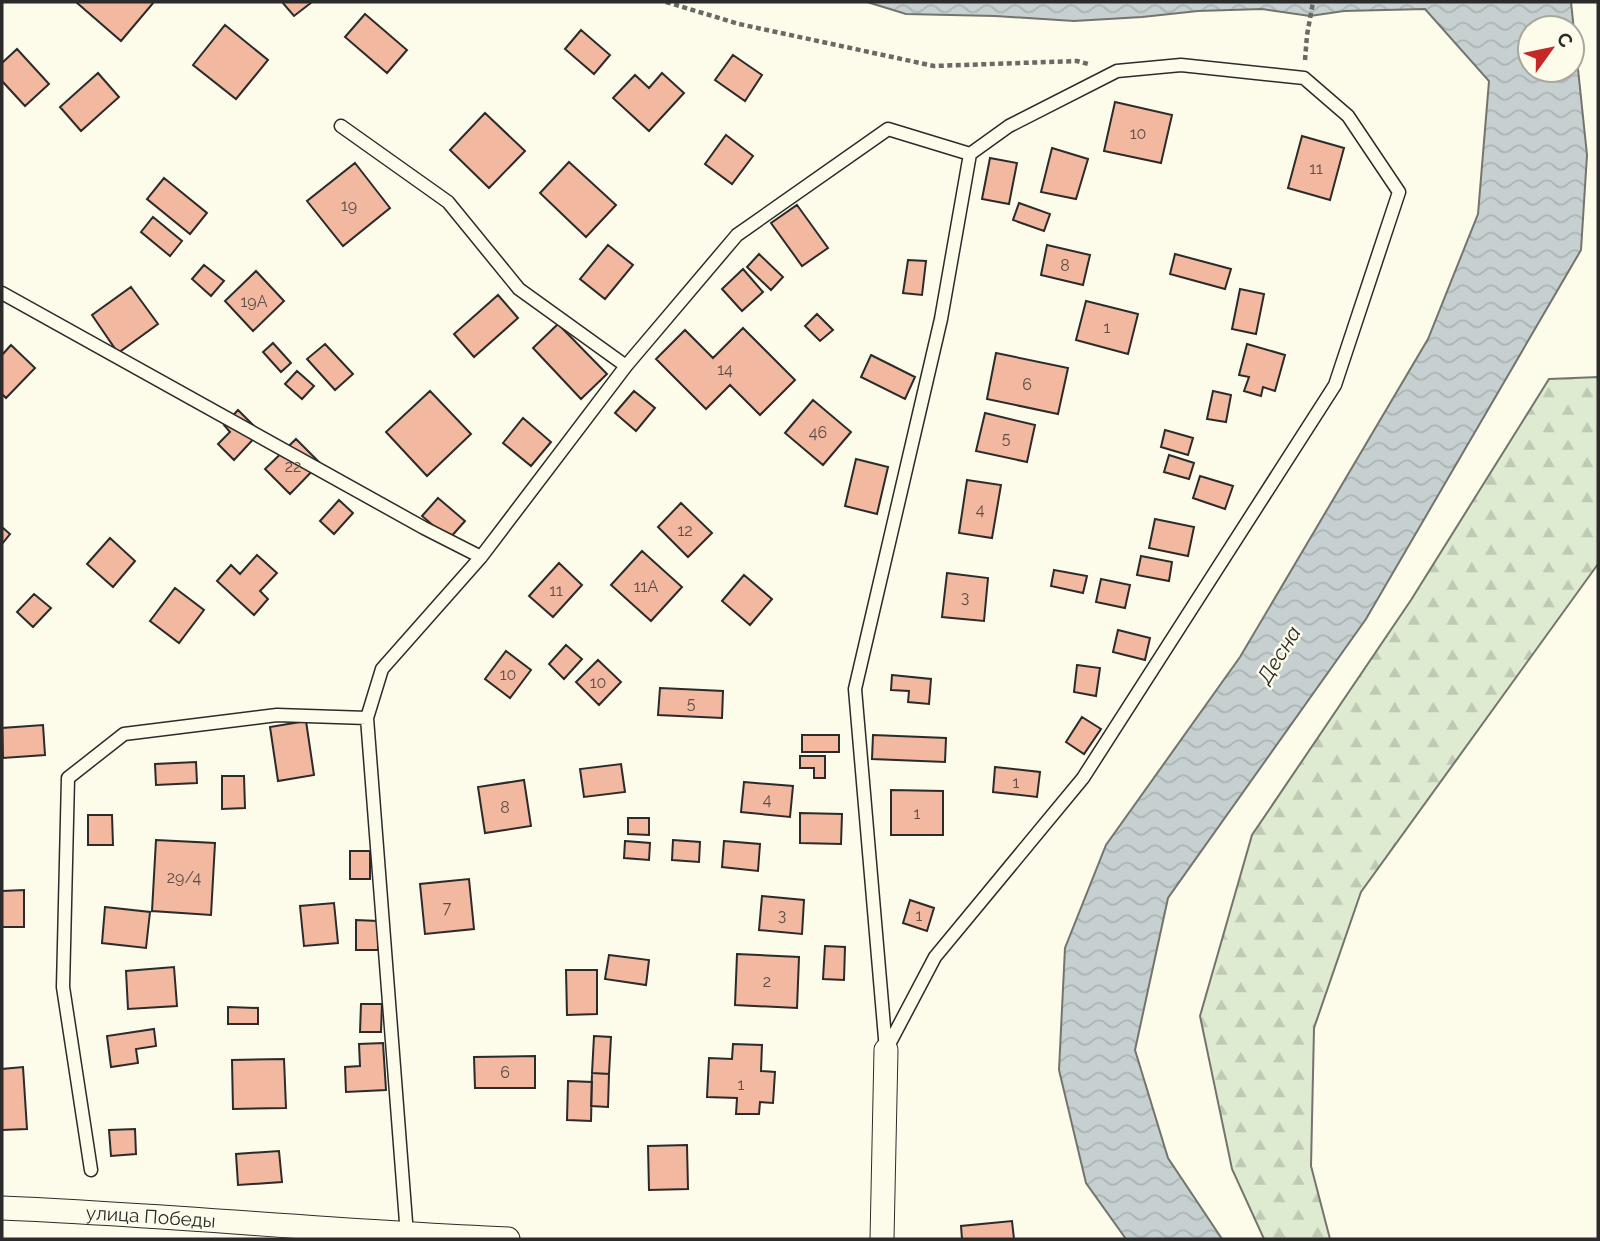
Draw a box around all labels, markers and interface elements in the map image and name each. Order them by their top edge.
north arrow [1516,14,1586,84]
text: С [1552,28,1578,51]
house number: 10 [1130,124,1146,143]
house number: 11 [1309,159,1323,178]
house number: 19 [341,196,357,215]
house number: 8 [1060,256,1070,275]
house number: 19А [240,292,268,311]
house number: 1 [1104,318,1111,337]
house number: 14 [717,360,733,379]
house number: 6 [1022,375,1032,394]
house number: 46 [809,423,827,442]
house number: 5 [1002,429,1011,448]
house number: 22 [285,457,301,476]
house number: 4 [976,500,985,519]
house number: 12 [677,521,693,540]
house number: 11А [634,577,658,596]
house number: 11 [549,581,563,600]
house number: 3 [961,588,969,607]
water label: Десна [1251,621,1306,689]
house number: 10 [500,665,516,684]
house number: 10 [590,673,606,692]
house number: 5 [687,694,696,713]
house number: 1 [1013,773,1020,792]
house number: 4 [763,790,772,809]
house number: 8 [500,798,510,817]
house number: 1 [914,804,921,823]
house number: 29/4 [167,868,202,887]
house number: 7 [443,898,452,917]
house number: 3 [778,906,786,925]
house number: 1 [916,906,923,925]
house number: 2 [763,972,771,991]
house number: 6 [500,1063,510,1082]
house number: 1 [738,1075,745,1094]
street label: улица Победы [85,1201,216,1232]

